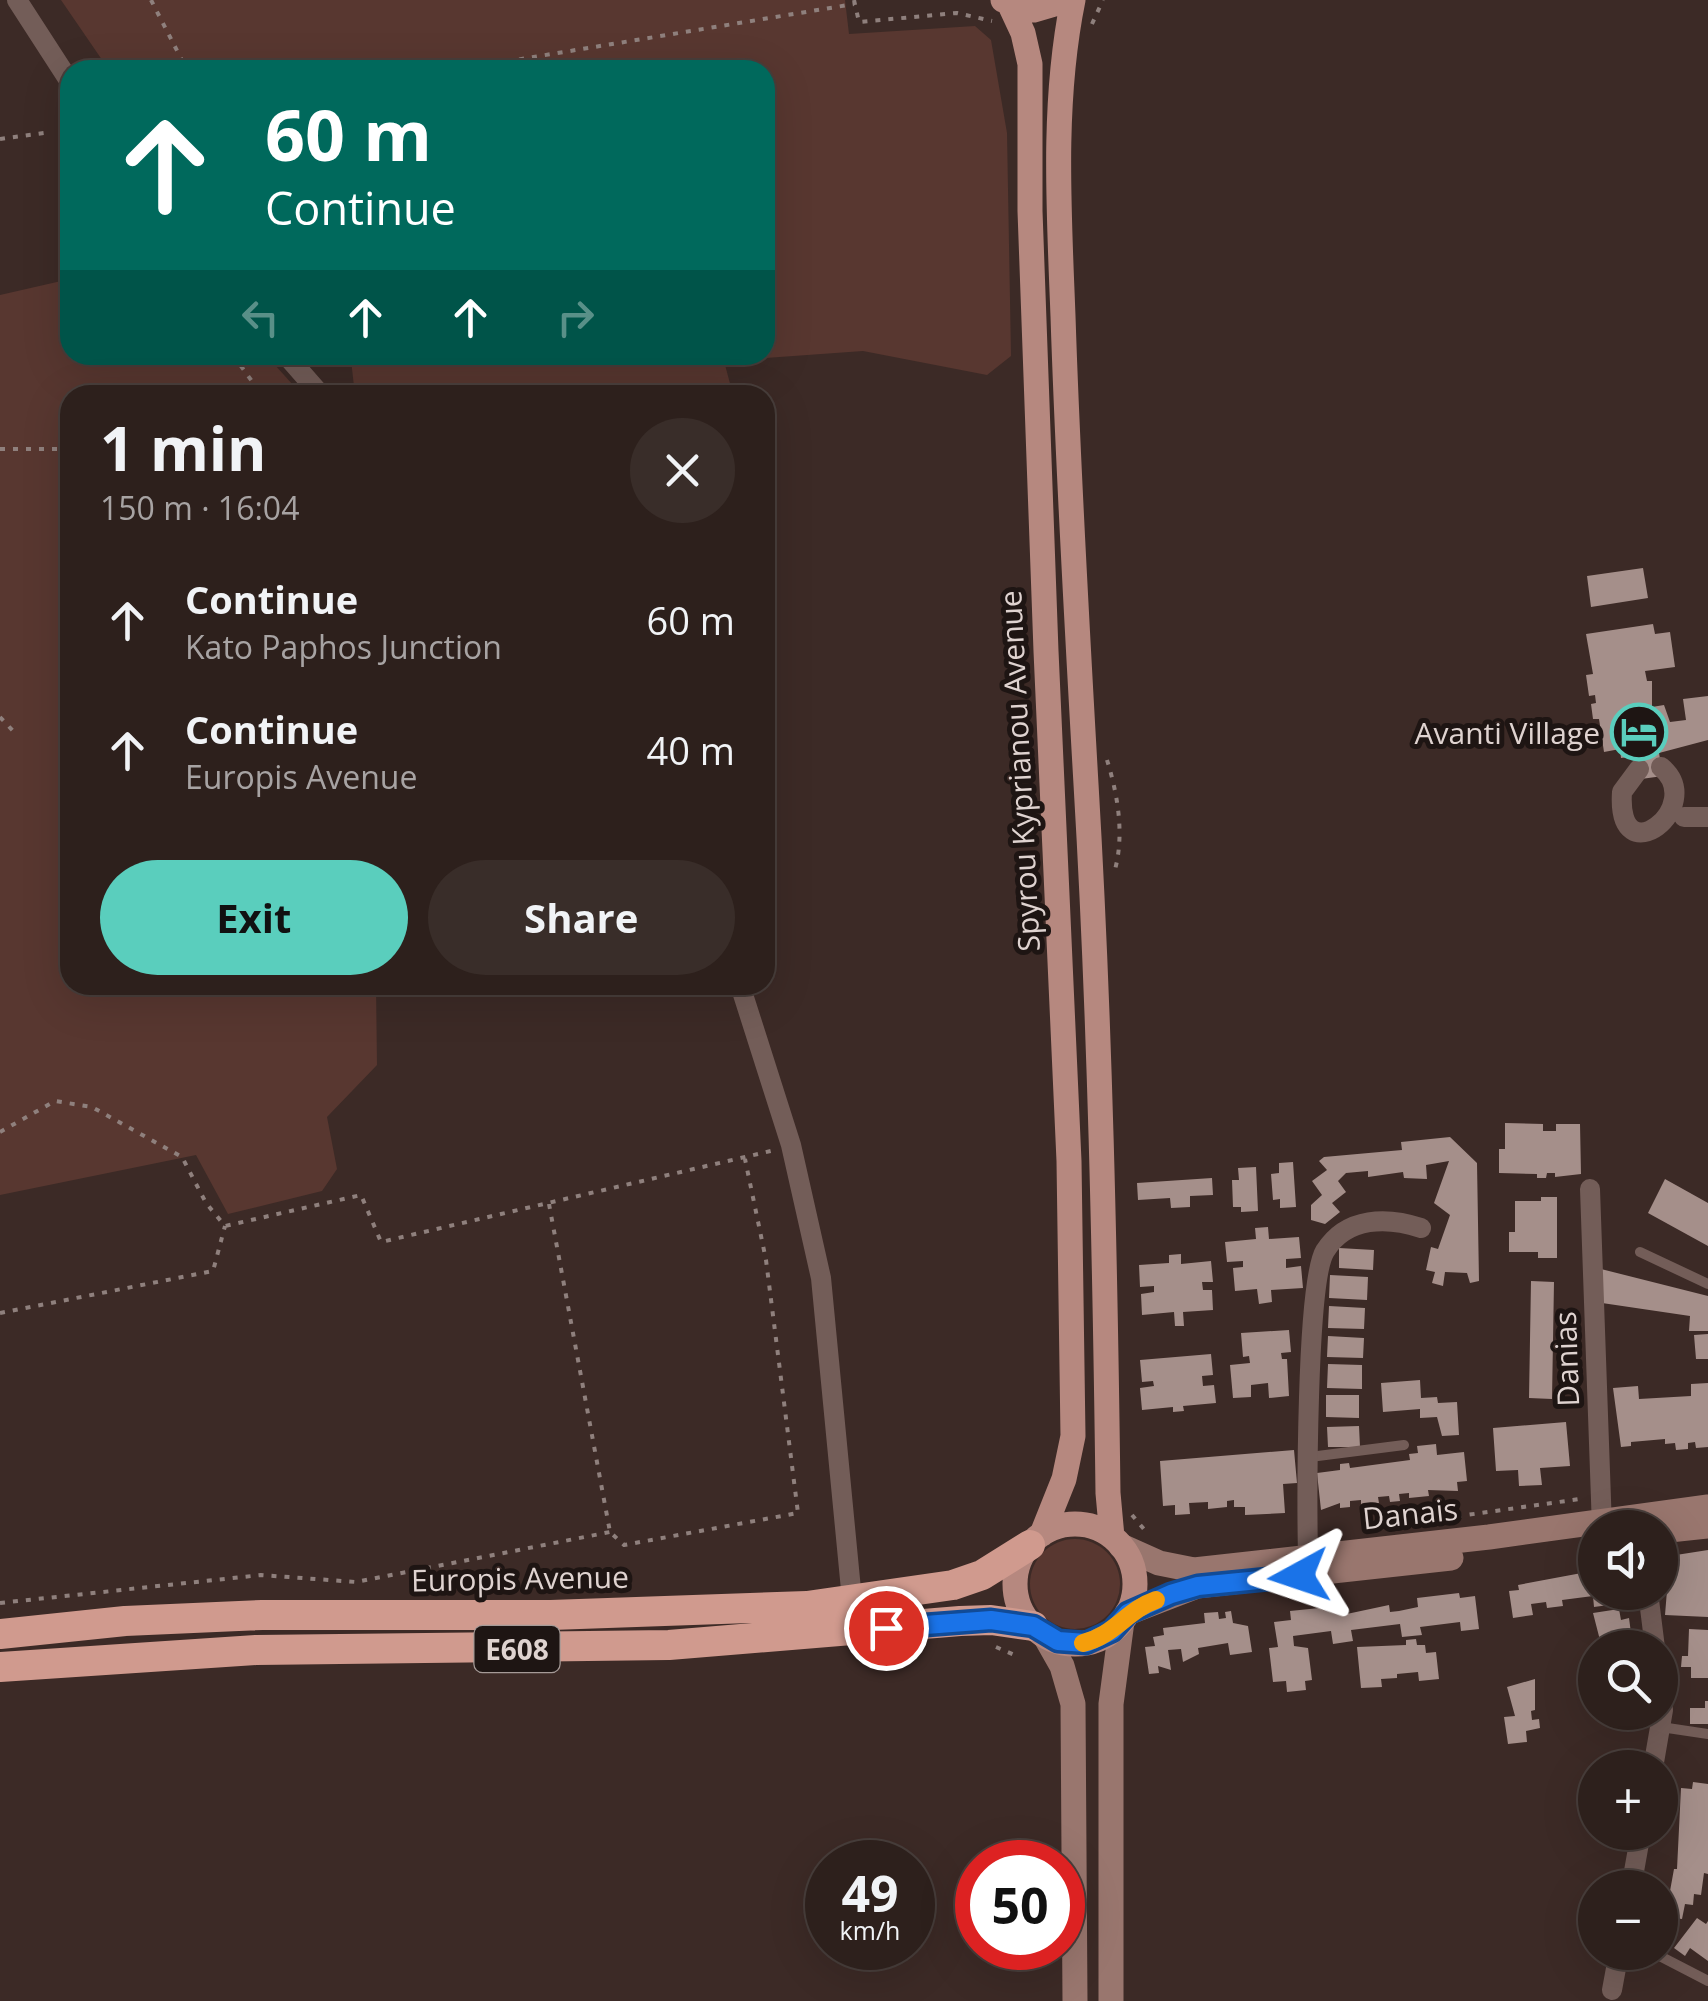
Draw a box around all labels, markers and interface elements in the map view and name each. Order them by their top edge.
text: 60 m [265,86,432,182]
icon: ahead [100,100,230,230]
text: Continue [265,177,456,238]
icon: left [233,290,288,345]
icon: ahead [338,290,393,345]
icon: ahead [443,290,498,345]
icon: right [548,290,603,345]
text: 1 min [100,407,267,489]
button: close [630,418,735,523]
text: 150 m · 16:04 [100,486,299,529]
text: Continue [185,573,358,625]
street label: Spyrou Kyprianou Avenue [989,589,1049,953]
icon: ahead [100,593,155,648]
text: 60 m [646,594,735,646]
text: Kato Paphos Junction [185,625,502,668]
hotel icon: Avanti Village [1609,702,1669,762]
text: Continue [185,703,358,755]
place label: Avanti Village [1415,712,1600,753]
icon: ahead [100,723,155,778]
text: 40 m [646,724,735,776]
text: Europis Avenue [185,755,417,798]
button: Exit [100,860,408,975]
button: Share [428,860,735,975]
street label: Danias [1544,1311,1588,1407]
street label: Danais [1360,1488,1460,1538]
map controls [1578,1510,1678,1970]
button: sound [1578,1510,1678,1610]
position arrow [1247,1524,1351,1628]
street label: Europis Avenue [411,1556,629,1600]
pin [844,1586,929,1671]
icon: arrive [859,1601,914,1656]
road number: E608 [474,1626,560,1672]
button: search [1578,1630,1678,1730]
button: + [1578,1750,1678,1850]
speed limit sign: 50 [955,1840,1085,1970]
text: 49 [841,1859,899,1927]
button: − [1578,1870,1678,1970]
text: km/h [840,1913,900,1947]

